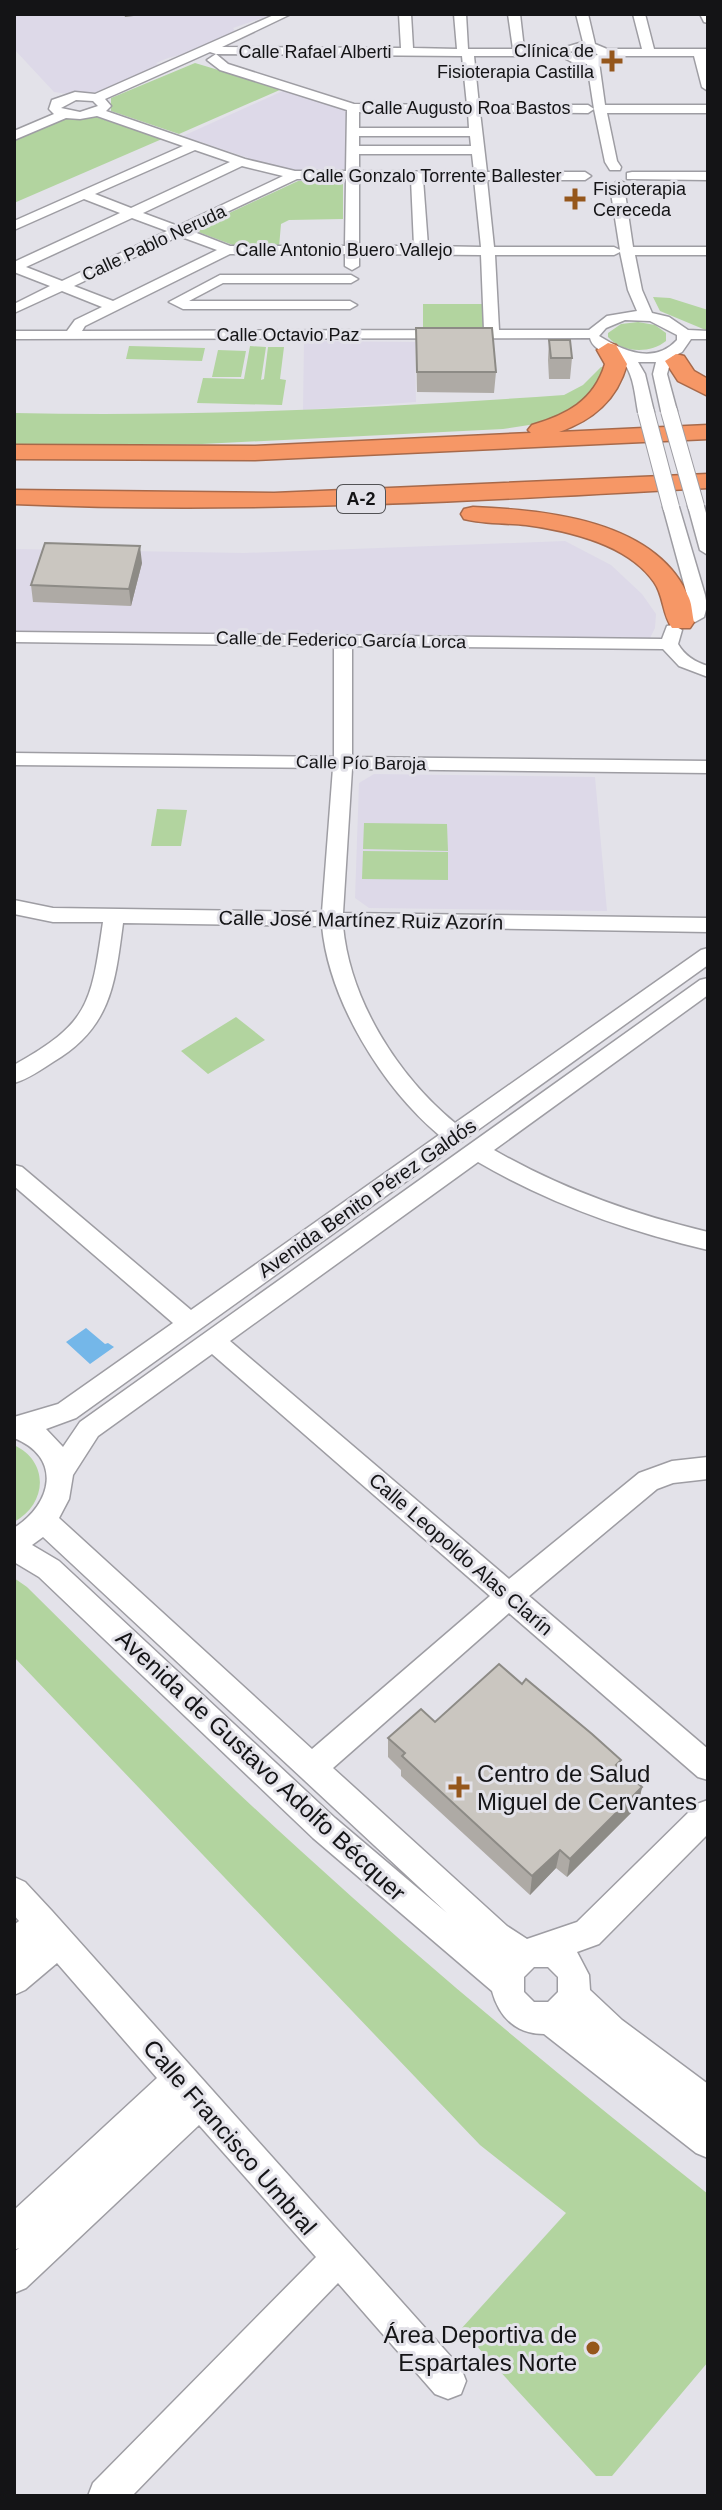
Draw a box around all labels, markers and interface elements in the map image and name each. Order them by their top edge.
place label: Clínica de Fisioterapia Castilla [437,41,595,82]
street label: Calle Rafael Alberti [238,42,392,62]
marker: Clínica de Fisioterapia Castilla [601,50,623,72]
street label: Calle Augusto Roa Bastos [361,98,571,118]
street label: Calle Gonzalo Torrente Ballester [303,166,561,186]
place label: Fisioterapia Cereceda [593,179,687,220]
marker: Fisioterapia Cereceda [564,188,586,210]
street label: Calle Pablo Neruda [79,201,230,285]
street label: Calle Antonio Buero Vallejo [236,240,452,260]
street label: Calle Octavio Paz [216,325,360,345]
road number: A-2 [337,485,385,513]
street label: Calle de Federico García Lorca [216,628,467,652]
street label: Calle Pío Baroja [296,752,427,774]
street label: Calle José Martínez Ruiz Azorín [219,907,503,933]
street label: Avenida Benito Pérez Galdós [254,1114,480,1282]
street label: Calle Leopoldo Alas Clarín [365,1468,557,1640]
street label: Avenida de Gustavo Adolfo Bécquer [111,1624,411,1906]
place label: Centro de Salud Miguel de Cervantes [477,1760,697,1815]
marker: Centro de Salud Miguel de Cervantes [448,1776,470,1798]
street label: Calle Francisco Umbral [138,2034,322,2240]
place label: Área Deportiva de Espartales Norte [384,2321,577,2376]
marker: Área Deportiva de Espartales Norte [584,2339,602,2357]

